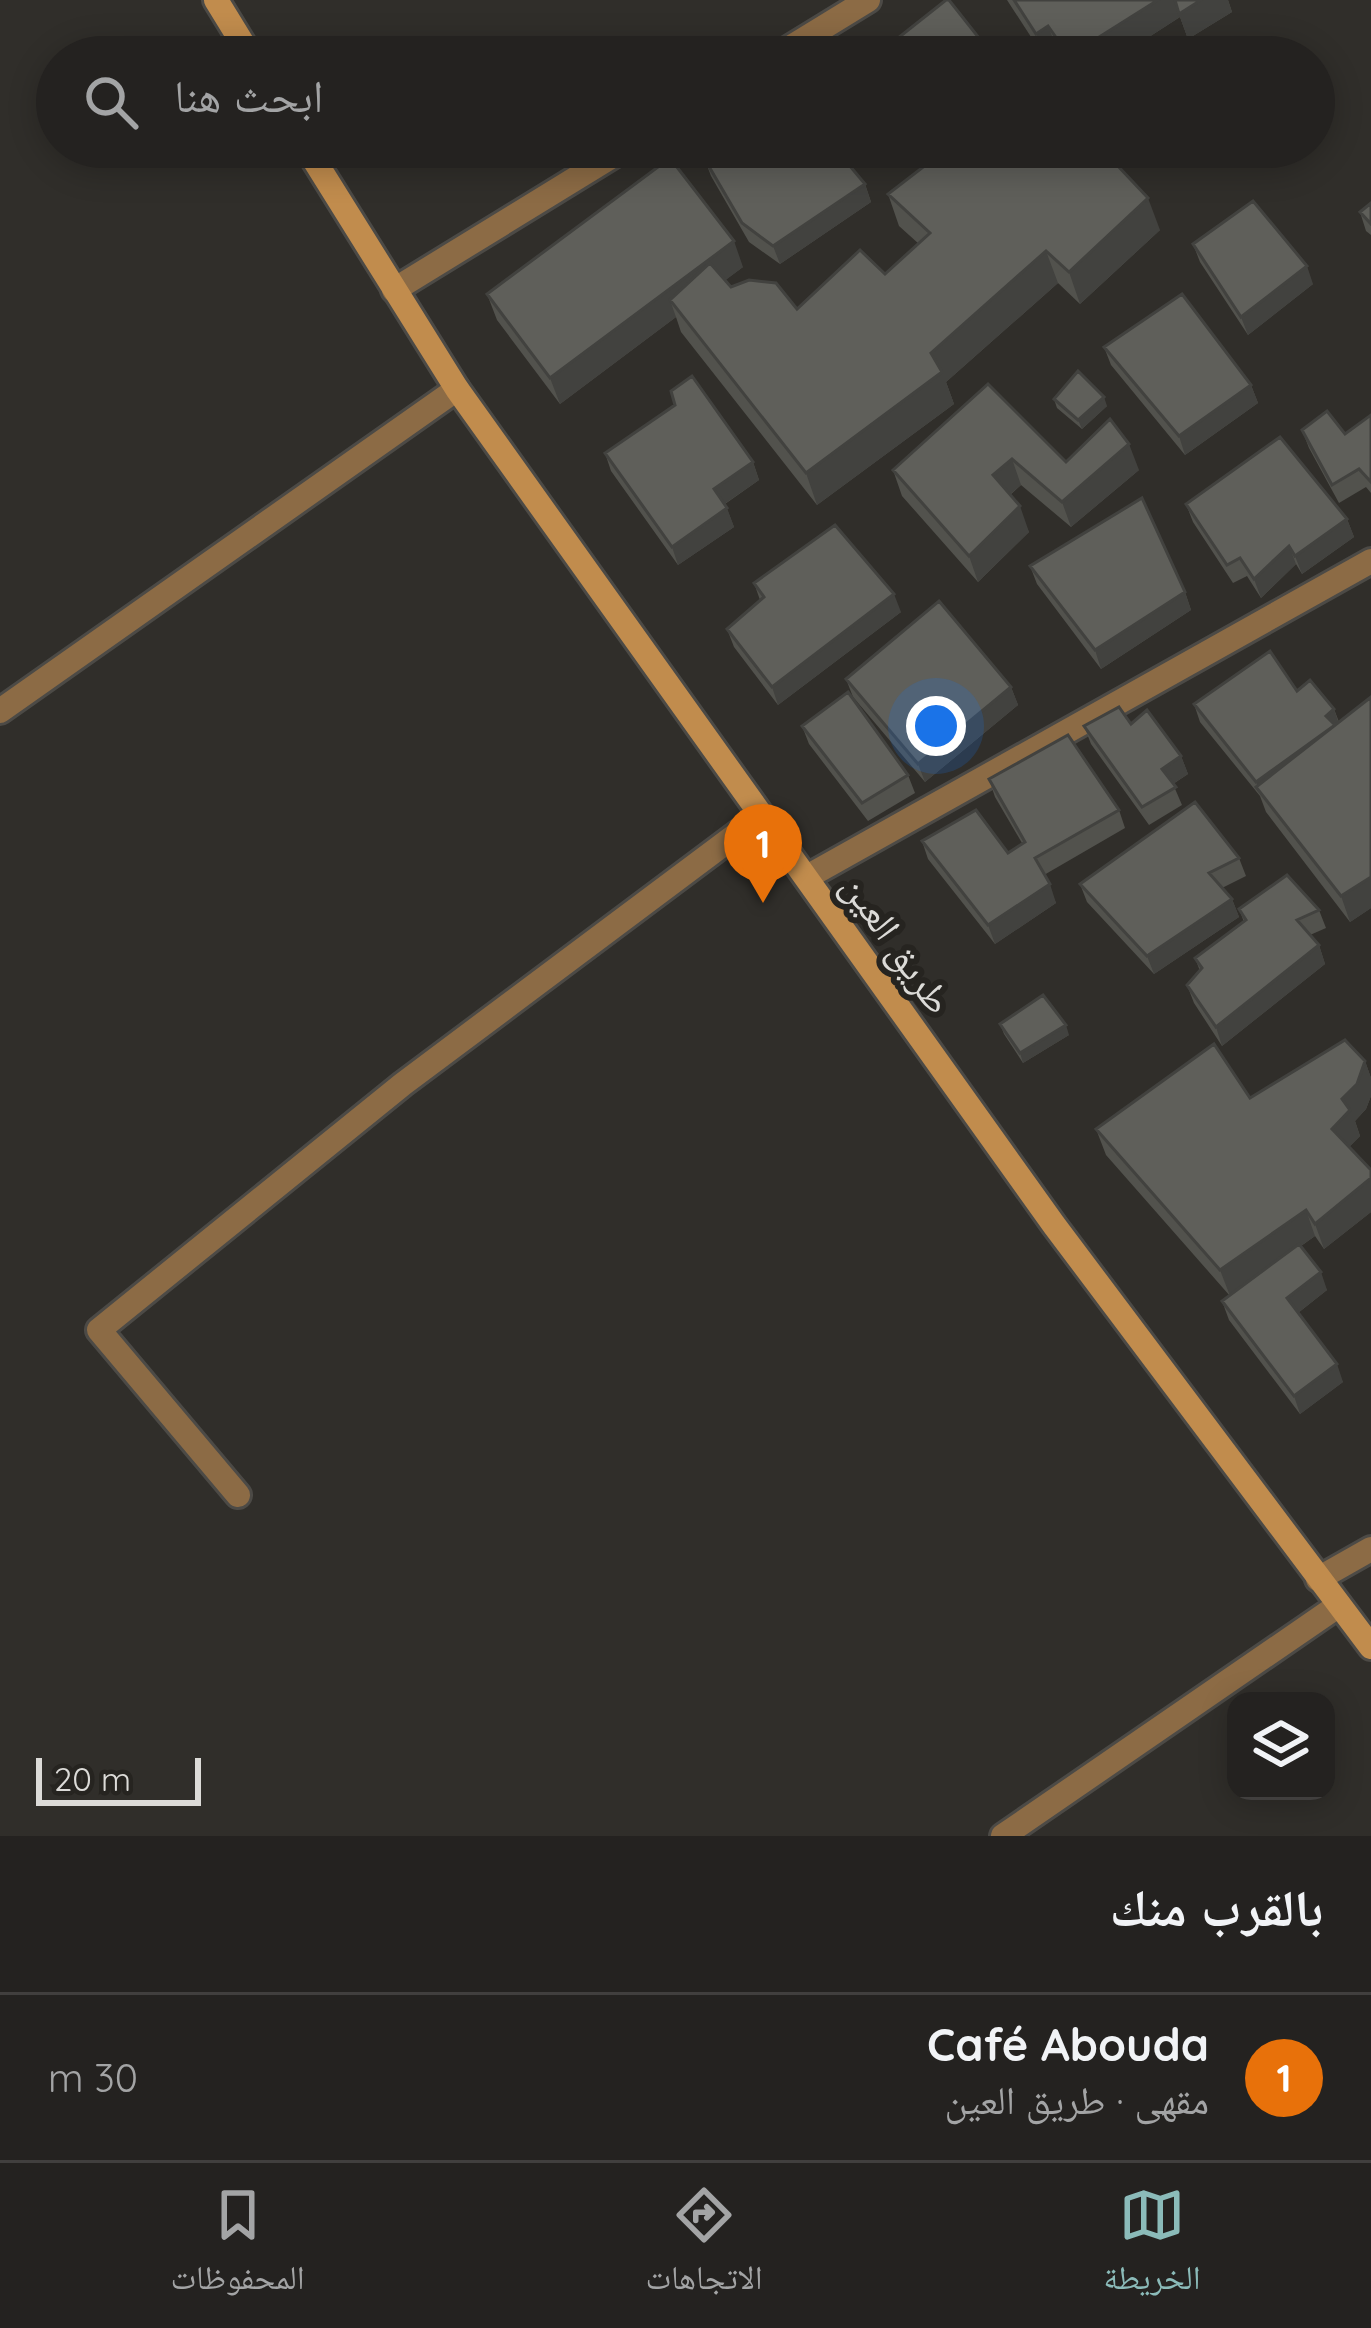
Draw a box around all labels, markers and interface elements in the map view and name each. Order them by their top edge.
search box [36,36,1335,168]
text: ابحث هنا [174,67,324,123]
icon: search [78,69,144,135]
your location [906,696,966,756]
pin: 1 [724,804,802,903]
street label: طريق العين [831,863,964,1024]
map controls [1227,1692,1335,1800]
button: layers [1227,1692,1335,1800]
scale bar [36,1752,201,1805]
text: 20 m [54,1758,131,1799]
text: بالقرب منك [1110,1875,1323,1939]
text: Café Abouda [927,2016,1209,2072]
text: 30 m [48,2053,138,2102]
text: 1 [1276,2053,1292,2102]
text: مقهى · طريق العين [944,2075,1209,2124]
tab: المحفوظات [170,2182,305,2310]
tab: الاتجاهات [645,2182,763,2310]
tab: الخريطة [1103,2182,1201,2310]

